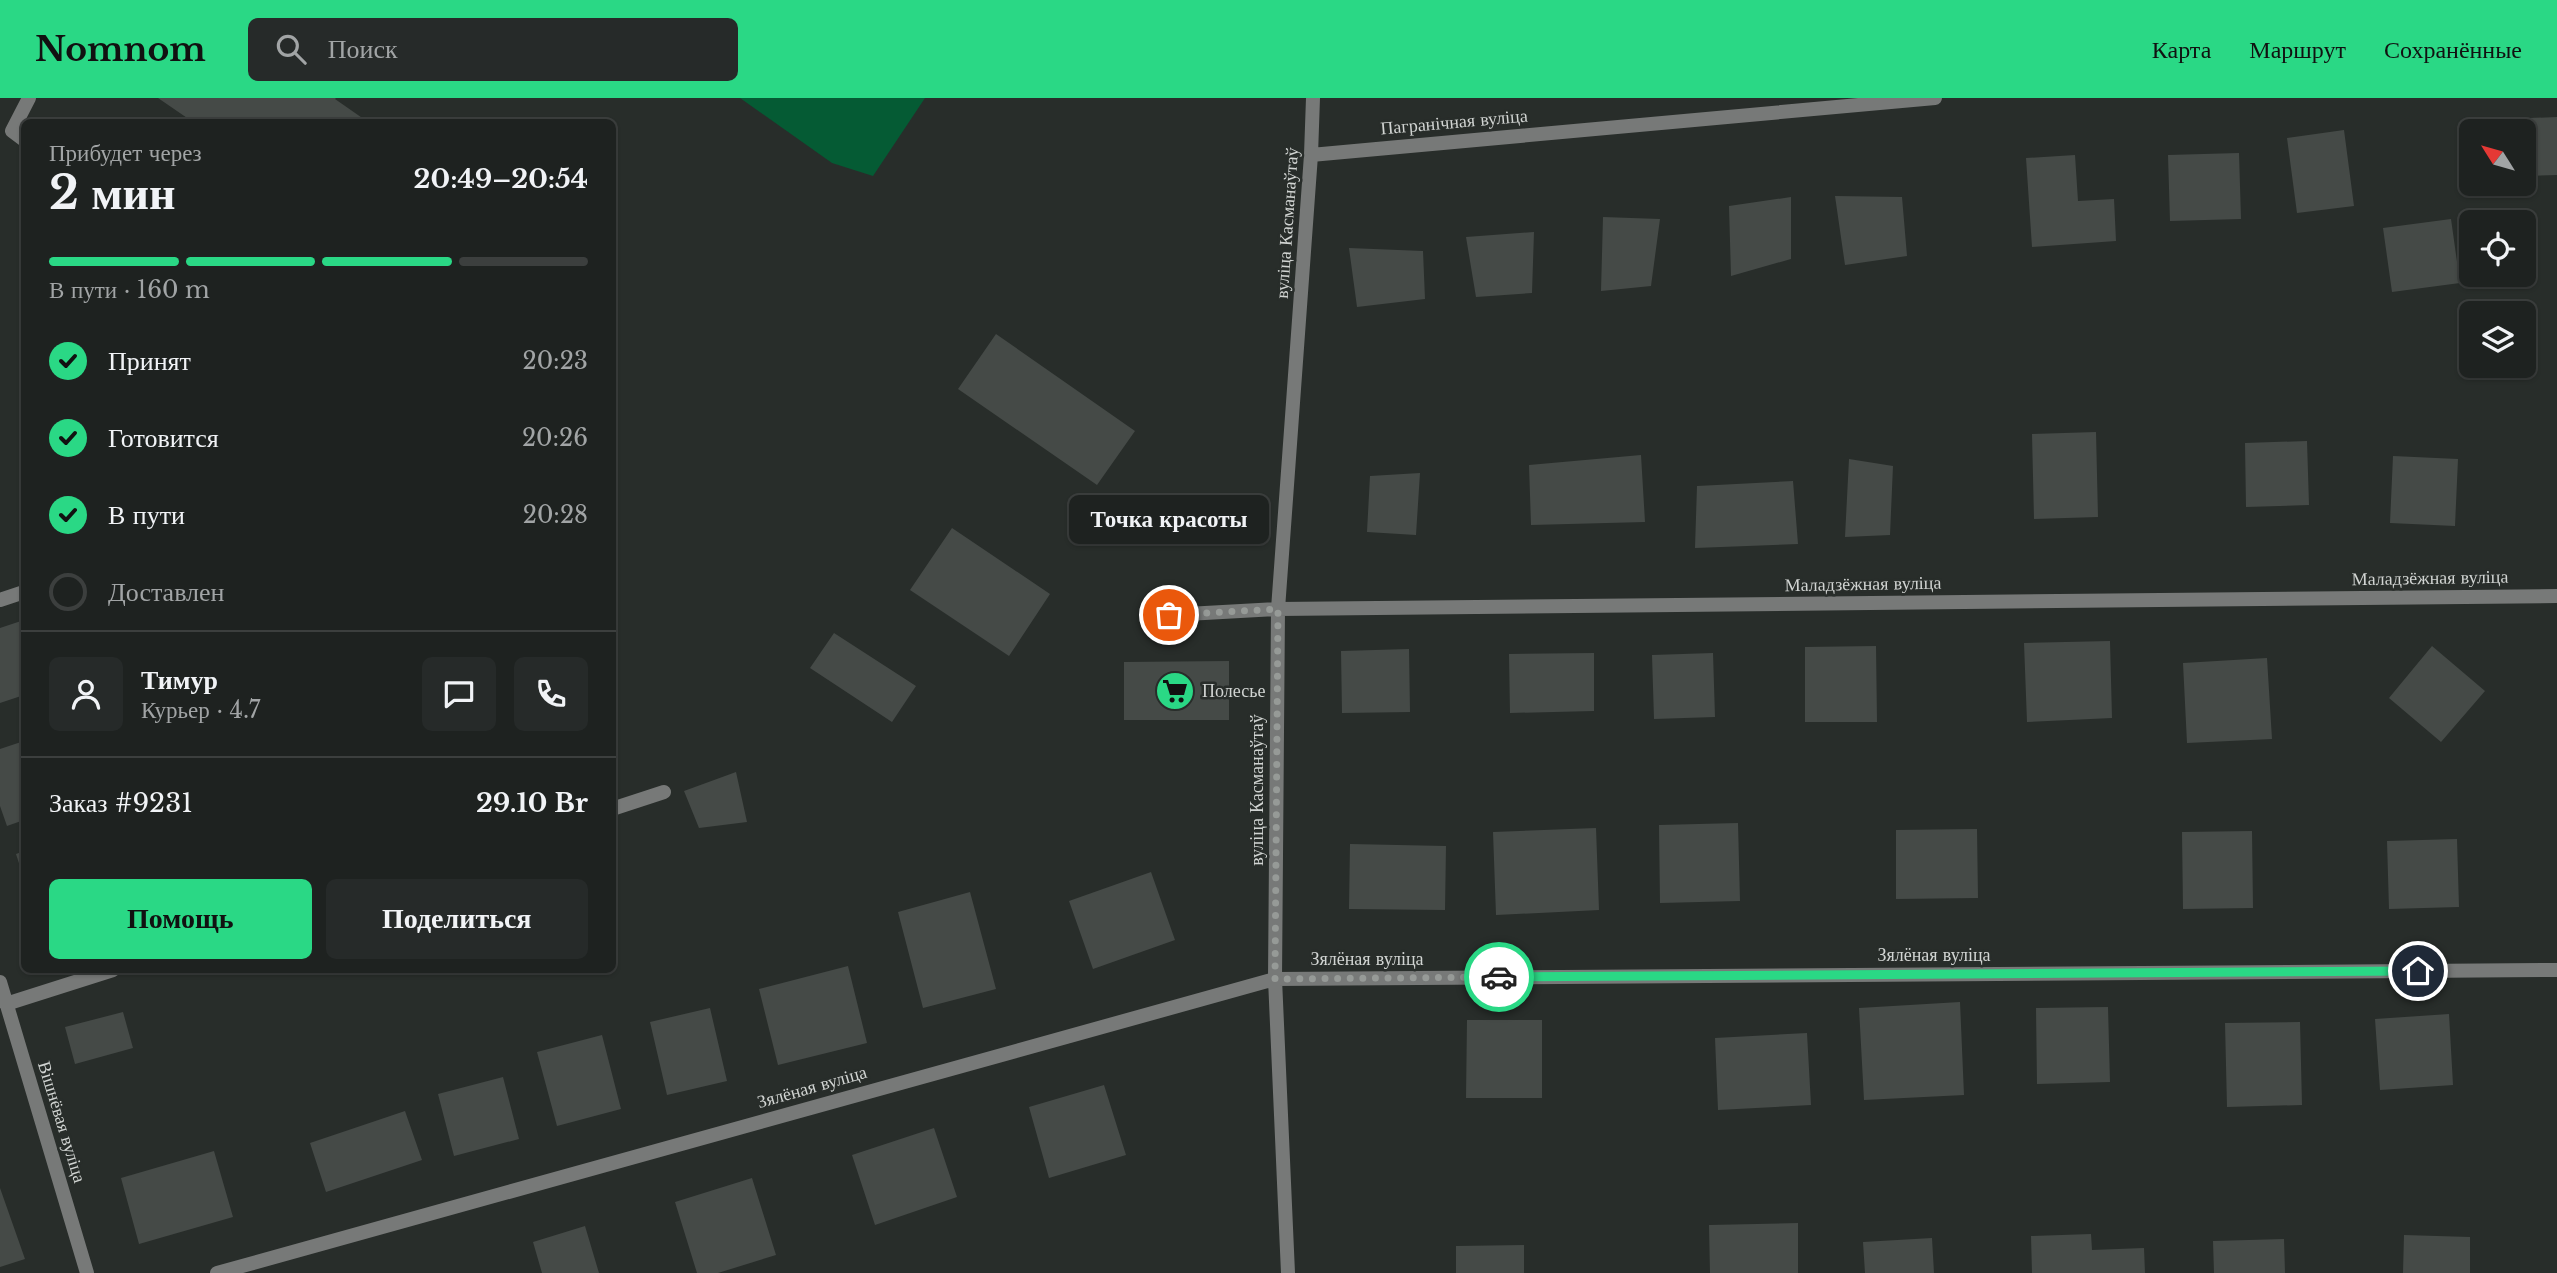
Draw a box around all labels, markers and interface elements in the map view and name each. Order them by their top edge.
search box [248,18,738,81]
text: Nomnom [35,29,206,70]
icon: search [272,30,310,68]
text: Поиск [328,33,398,65]
text: Карта [2152,35,2211,64]
text: Маршрут [2249,35,2346,64]
text: Сохранённые [2384,35,2522,64]
street label: Пагранічная вуліца [1379,105,1529,139]
north arrow [2459,119,2536,196]
map controls [2459,119,2536,378]
text: Прибудет через [49,139,202,167]
street label: вуліца Касманаўтаў [1271,147,1303,299]
text: 20:49–20:54 [414,163,588,195]
text: 2 мин [49,164,176,221]
button: locate [2459,210,2536,287]
text: В пути · 160 m [49,276,210,304]
button: layers [2459,301,2536,378]
icon: check [49,342,87,380]
text: Принят [108,345,191,377]
text: 20:23 [523,347,588,375]
icon: check [49,419,87,457]
text: Готовится [108,422,219,454]
text: 20:26 [522,424,588,452]
icon: check [49,496,87,534]
callout: Точка красоты [1069,496,1269,545]
text: В пути [108,499,185,531]
text: 20:28 [523,501,588,529]
text: Точка красоты [1091,505,1247,533]
street label: Маладзёжная вуліца [2351,566,2509,590]
street label: Маладзёжная вуліца [1784,572,1942,596]
text: Доставлен [108,576,225,608]
pin [1139,585,1199,645]
icon: bag [1150,596,1188,634]
button: person [49,657,123,731]
button: chat [422,657,496,731]
button: phone [514,657,588,731]
text: Тимур [141,664,218,696]
supermarket icon: Полесье [1154,670,1196,712]
place label: Полесье [1202,680,1265,702]
text: Курьер · 4.7 [141,696,260,724]
street label: вуліца Касманаўтаў [1246,714,1268,866]
text: Заказ #9231 [49,787,193,819]
text: 29.10 Br [476,787,588,819]
button: Помощь [49,879,312,959]
button: Поделиться [326,879,588,959]
pin [2388,941,2448,1001]
courier [1464,942,1534,1012]
street label: Зялёная вуліца [1877,944,1991,966]
street label: Зялёная вуліца [1310,948,1424,970]
icon: home [2399,952,2437,990]
icon: car [1480,958,1518,996]
street label: Вішнёвая вуліца [33,1059,91,1185]
street label: Зялёная вуліца [755,1061,869,1113]

